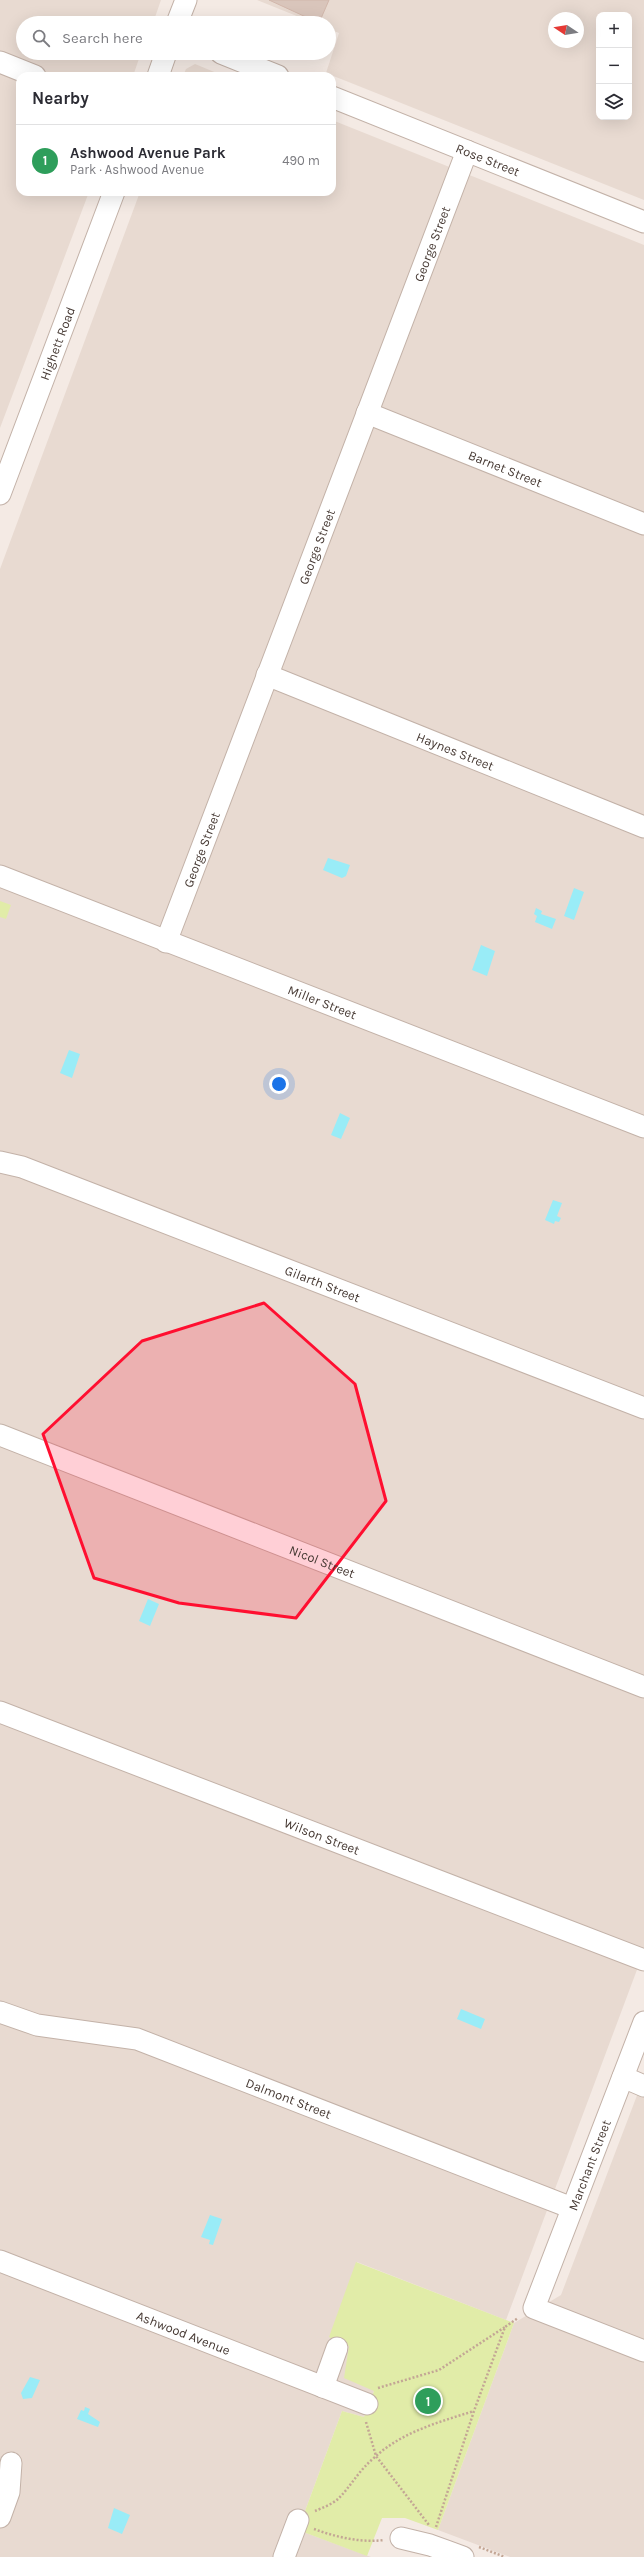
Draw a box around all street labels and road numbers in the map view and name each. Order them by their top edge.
street label: Rose Street [454,140,522,179]
street label: George Street [411,204,453,284]
street label: Highett Road [37,305,78,382]
street label: Barnet Street [466,447,544,490]
street label: George Street [296,507,338,587]
street label: Haynes Street [414,729,496,774]
street label: George Street [181,810,223,889]
street label: Miller Street [286,982,359,1022]
street label: Gilarth Street [283,1263,362,1305]
street label: Nicol Street [287,1542,357,1581]
street label: Wilson Street [282,1815,362,1858]
street label: Dalmont Street [244,2075,333,2122]
street label: Marchant Street [565,2118,614,2213]
street label: Ashwood Avenue [134,2308,233,2358]

